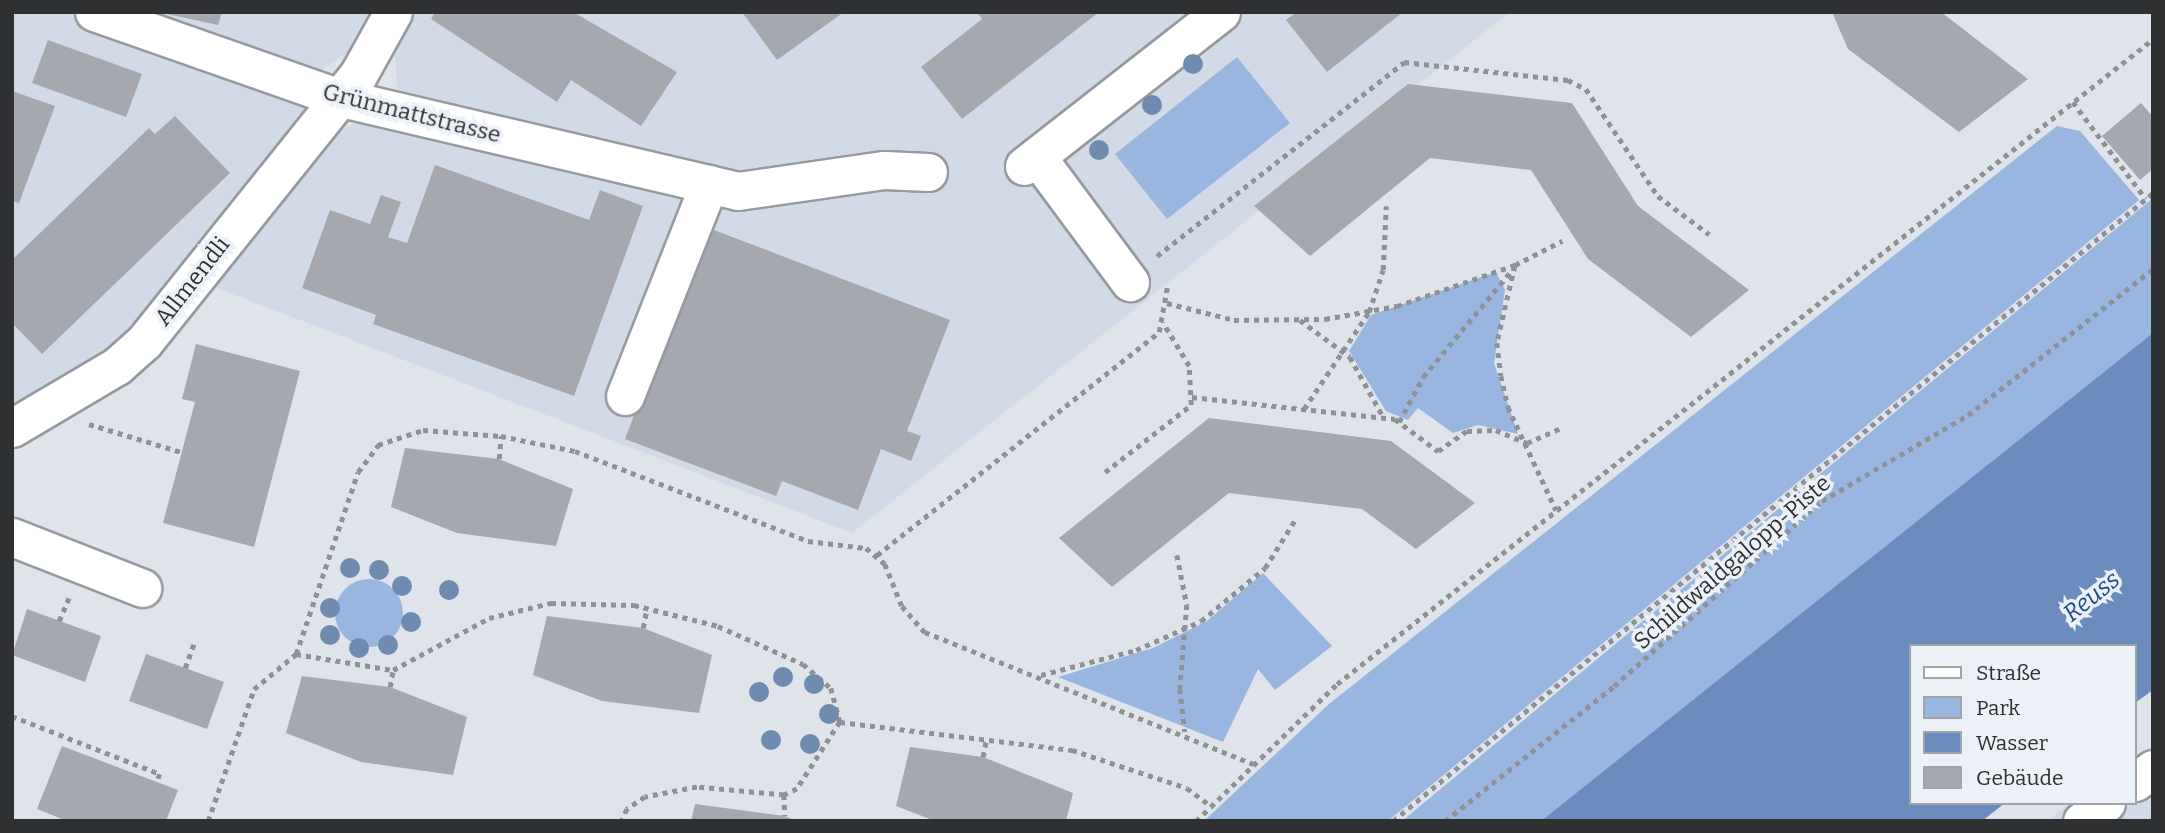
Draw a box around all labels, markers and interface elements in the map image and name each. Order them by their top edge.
street label: Grünmattstrasse [320,78,504,148]
street label: Allmendli [149,231,235,331]
street label: Schildwaldgalopp-Piste [1628,469,1836,655]
water label: Reuss [2058,566,2126,628]
legend [1910,644,2137,805]
text: Straße [1976,660,2041,686]
text: Park [1976,695,2020,721]
text: Wasser [1976,730,2048,756]
text: Gebäude [1976,765,2064,791]

